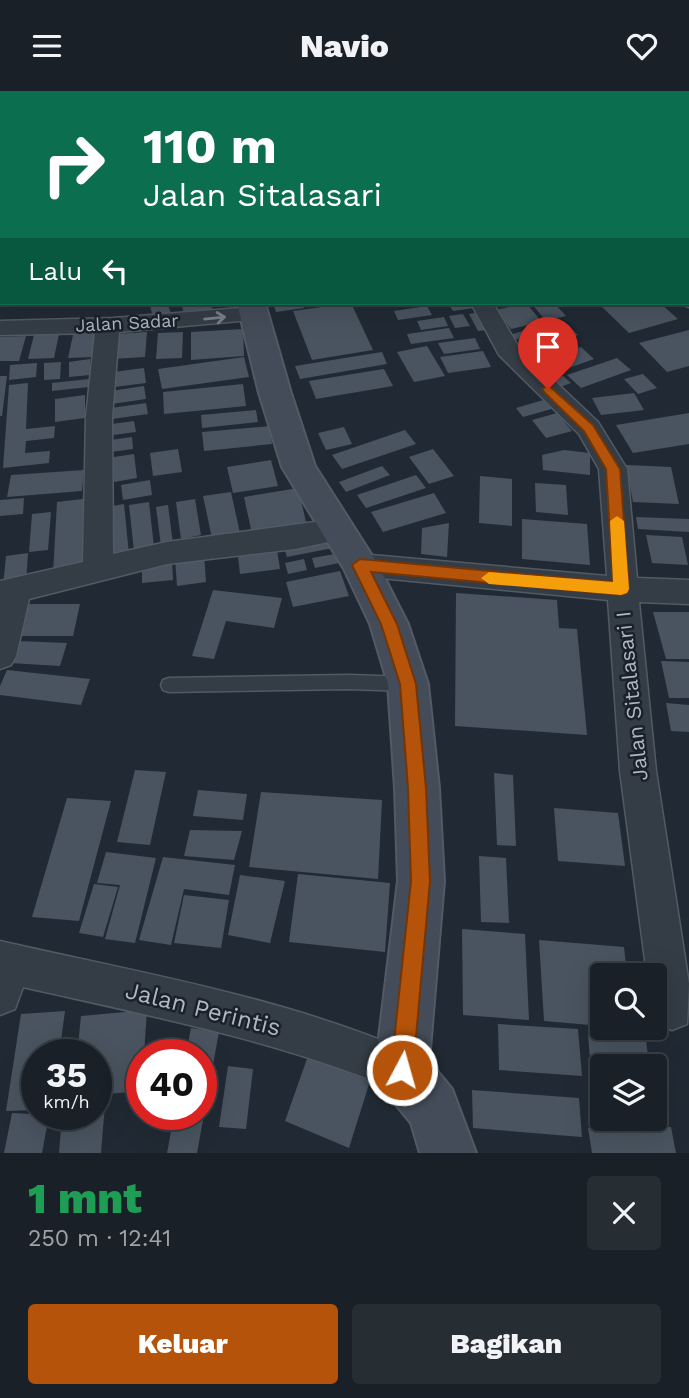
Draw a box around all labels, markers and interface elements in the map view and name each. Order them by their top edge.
icon: menu [28,27,66,65]
text: Navio [300,27,389,65]
icon: heart [623,27,661,65]
text: 110 m [143,117,277,175]
icon: right [28,119,119,210]
text: Jalan Sitalasari [143,176,382,214]
icon: left [96,252,134,290]
text: Lalu [28,256,82,286]
street label: Jalan Sadar [75,309,179,336]
one-way arrow [203,311,226,324]
pin [518,317,578,389]
icon: arrive [529,328,567,366]
street label: Jalan Sitalasari I [610,610,653,782]
map controls [590,963,667,1131]
button: search [590,963,667,1040]
street label: Jalan Perintis [123,976,283,1042]
position arrow [365,1033,439,1107]
speed limit sign: 40 [126,1039,217,1130]
text: 35 [46,1054,87,1096]
button: layers [590,1054,667,1131]
text: km/h [43,1091,90,1112]
text: 1 mnt [28,1174,142,1223]
button: close [587,1176,661,1250]
text: 250 m · 12:41 [28,1225,171,1252]
button: Keluar [28,1304,338,1384]
button: Bagikan [352,1304,661,1384]

